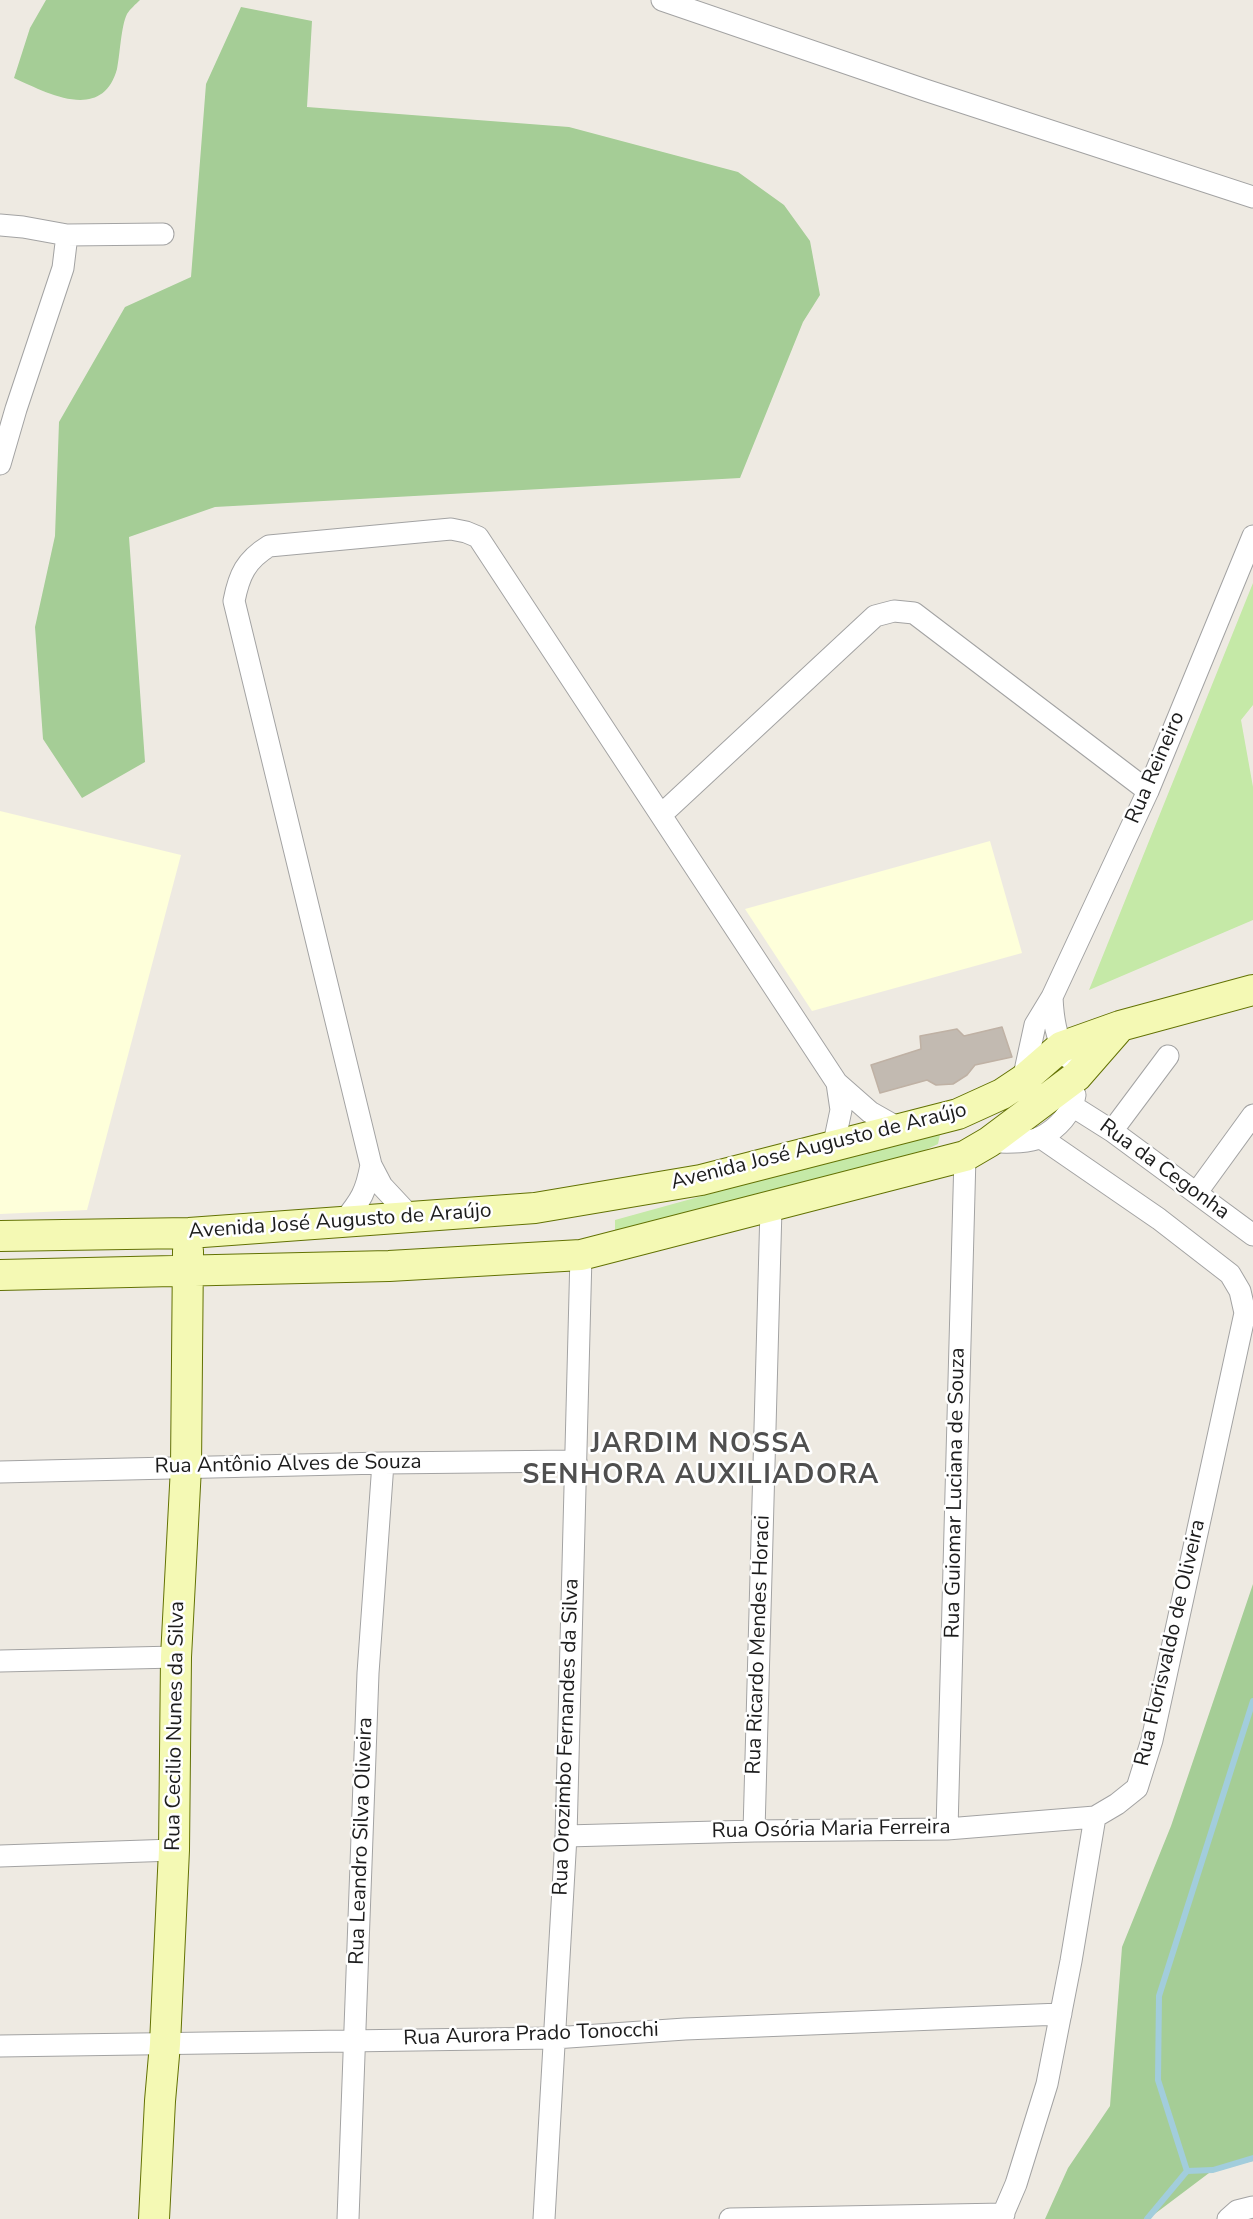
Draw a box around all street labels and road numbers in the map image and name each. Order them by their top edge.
street label: Rua Reineiro [1121,708,1191,828]
street label: Avenida José Augusto de Araújo [669,1098,969,1196]
street label: Rua da Cegonha [1094,1114,1234,1226]
street label: Avenida José Augusto de Araújo [188,1199,492,1245]
street label: Rua Guiomar Luciana de Souza [941,1347,971,1639]
street label: Rua Antônio Alves de Souza [154,1450,422,1480]
street label: Rua Ricardo Mendes Horaci [742,1515,776,1775]
street label: Rua Florisvaldo de Oliveira [1130,1517,1212,1769]
street label: Rua Orozimbo Fernandes da Silva [549,1578,585,1896]
street label: Rua Cecilio Nunes da Silva [161,1601,191,1851]
street label: Rua Leandro Silva Oliveira [345,1717,379,1965]
street label: Rua Osória Maria Ferreira [711,1815,951,1845]
street label: Rua Aurora Prado Tonocchi [403,2018,659,2052]

